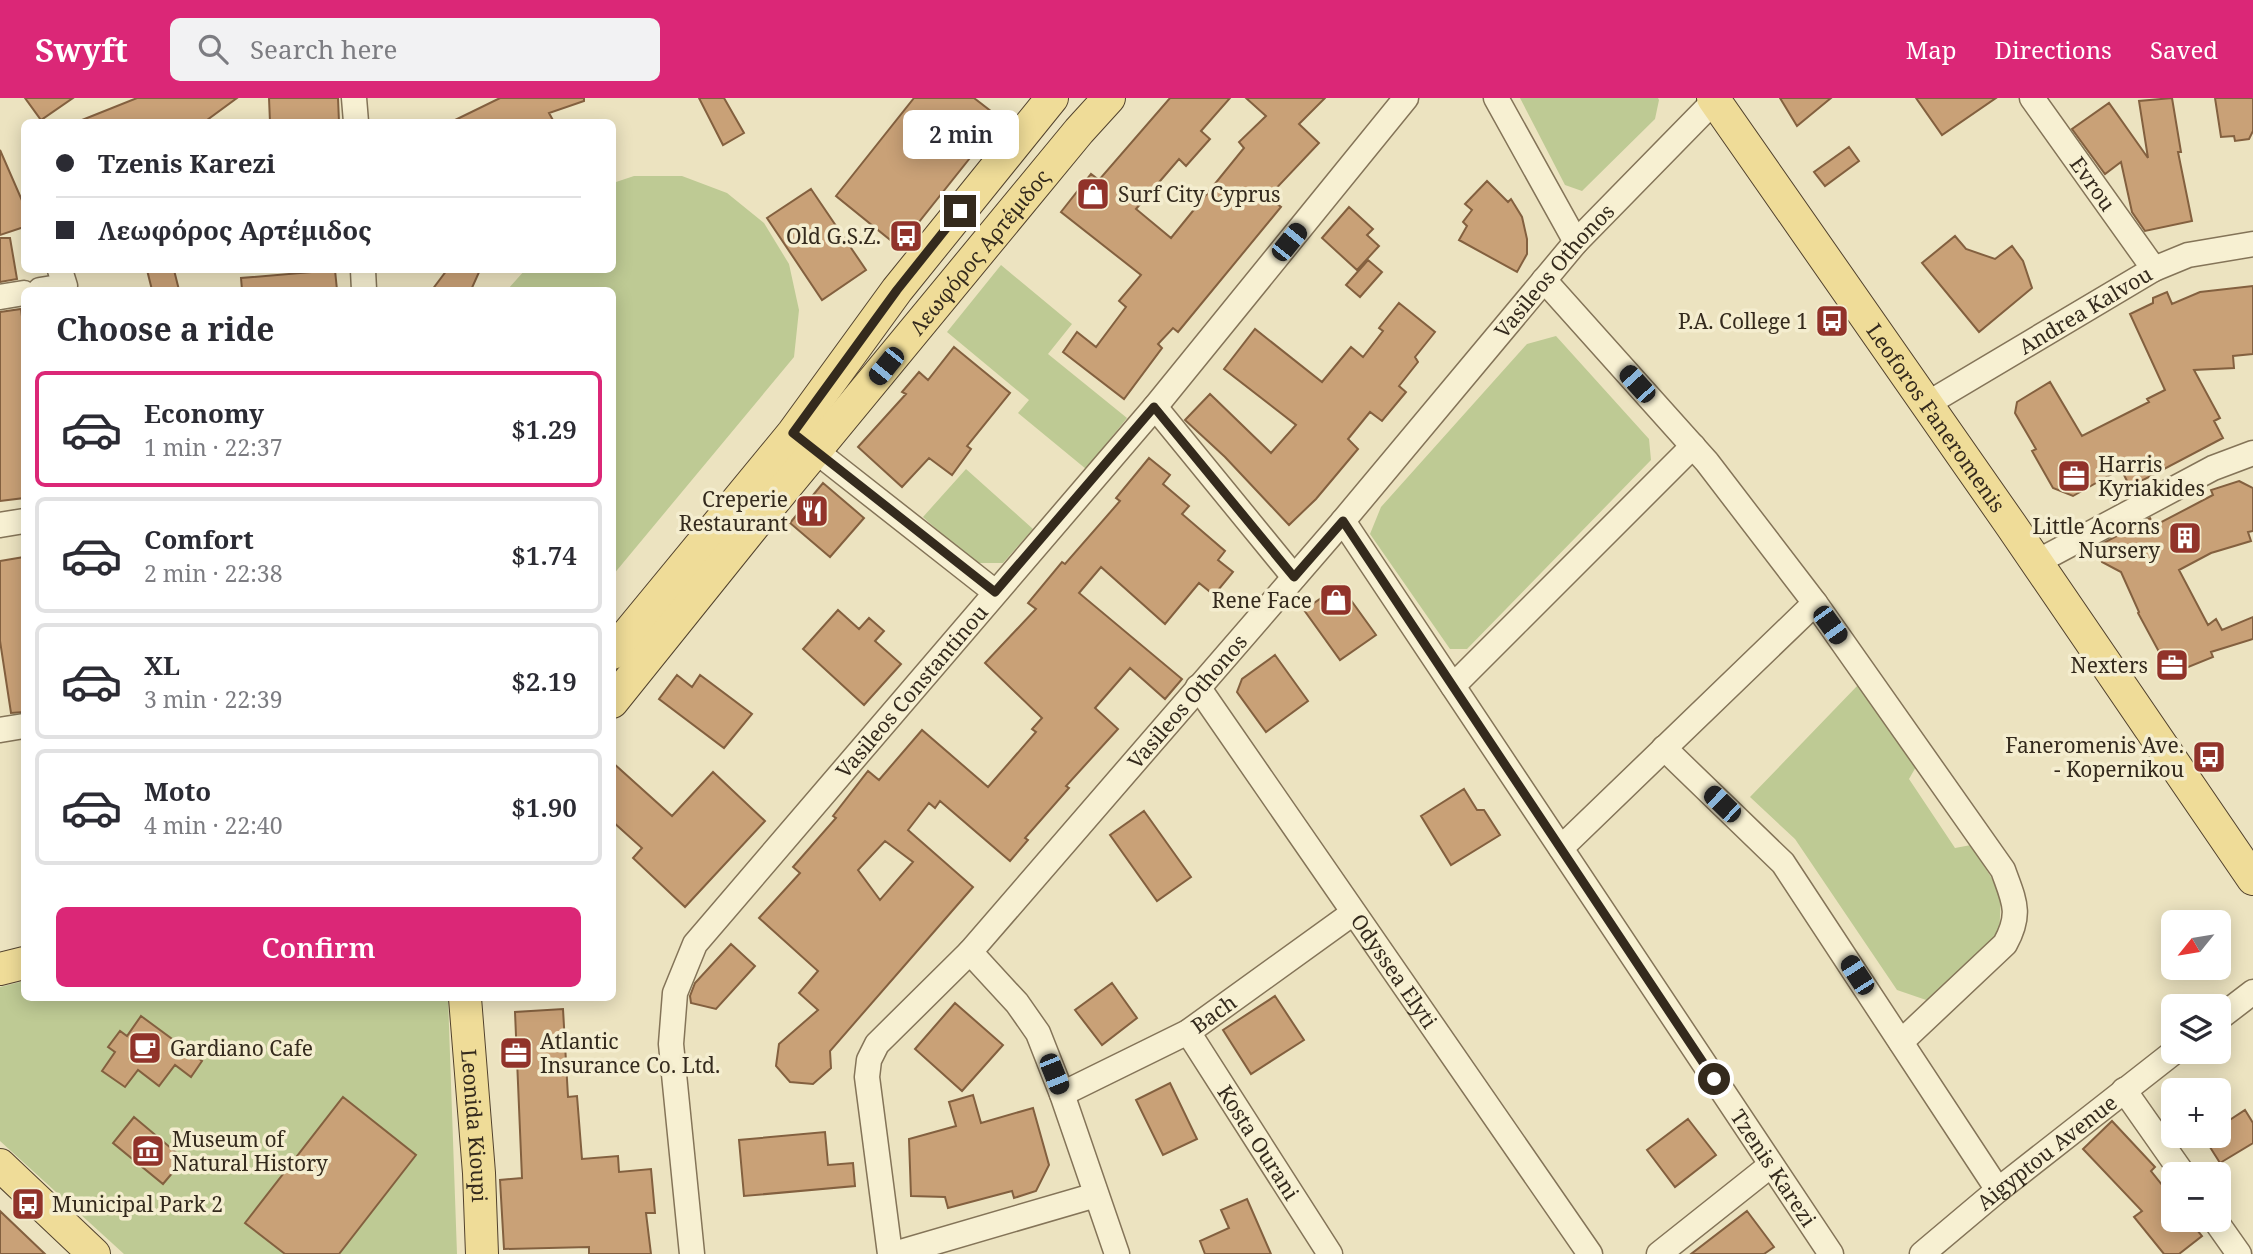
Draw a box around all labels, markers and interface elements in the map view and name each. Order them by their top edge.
search box [170,18,660,81]
text: Swyft [35,27,128,72]
icon: search [194,30,232,68]
text: Search here [250,31,398,67]
text: Map [1906,33,1957,66]
text: Directions [1995,33,2112,66]
text: Saved [2150,33,2218,66]
callout: 2 min [902,109,1018,158]
text: 2 min [929,118,993,150]
text: Tzenis Karezi [98,145,275,181]
street label: Evrou [2064,151,2122,216]
street label: Λεωφόρος Αρτέμιδος [903,163,1056,341]
shop icon: Surf City Cyprus [1074,175,1112,213]
place label: Surf City Cyprus [1118,180,1281,208]
route end [944,195,976,227]
street label: Vasileos Othonos [1488,197,1620,343]
text: Λεωφόρος Αρτέμιδος [98,212,372,248]
bus stop icon: Old G.S.Z. [887,217,925,255]
car [1268,219,1311,265]
place label: Old G.S.Z. [786,222,881,250]
street label: Andrea Kalvou [2013,259,2157,360]
bus stop icon: P.A. College 1 [1813,302,1851,340]
text: Choose a ride [56,307,275,350]
place label: P.A. College 1 [1678,307,1808,335]
street label: Leoforos Faneromenis [1860,318,2012,518]
car [865,343,908,389]
car [1616,361,1659,407]
text: Economy [144,395,264,431]
icon: car [60,398,123,461]
text: $1.29 [511,411,577,447]
text: 1 min · 22:37 [144,431,282,463]
place label: Harris Kyriakides [2098,450,2205,502]
office icon: Harris Kyriakides [2055,457,2093,495]
place label: Creperie Restaurant [679,485,788,537]
restaurant icon: Creperie Restaurant [793,492,831,530]
place label: Little Acorns Nursery [2032,512,2160,564]
building icon: Little Acorns Nursery [2166,519,2204,557]
text: Comfort [144,521,254,557]
icon: car [60,524,123,587]
text: $1.74 [511,537,577,573]
text: 2 min · 22:38 [144,557,282,589]
shop icon: Rene Face [1317,581,1355,619]
place label: Rene Face [1212,586,1312,614]
street label: Vasileos Constantinou [829,599,994,784]
car [1810,602,1851,648]
street label: Vasileos Othonos [1121,628,1253,774]
office icon: Nexters [2153,646,2191,684]
text: XL [144,647,180,683]
icon: car [60,650,123,713]
place label: Nexters [2071,651,2148,679]
text: $2.19 [511,663,577,699]
text: 3 min · 22:39 [144,683,282,715]
place label: Faneromenis Ave. - Kopernikou [2005,731,2184,783]
bus stop icon: Faneromenis Ave. - Kopernikou [2190,738,2228,776]
text: Moto [144,773,211,809]
icon: car [60,776,123,839]
car [1700,782,1745,826]
text: $1.90 [511,789,577,825]
text: 4 min · 22:40 [144,809,282,841]
button: Confirm [56,907,581,987]
street label: Odyssea Elyti [1345,908,1444,1034]
north arrow [2161,910,2231,980]
map controls [2161,910,2231,1232]
car [1837,952,1878,998]
street label: Bach [1185,988,1242,1039]
button: layers [2161,994,2231,1064]
place label: Atlantic Insurance Co. Ltd. [540,1027,720,1079]
cafe icon: Gardiano Cafe [126,1029,164,1067]
place label: Gardiano Cafe [170,1034,313,1062]
office icon: Atlantic Insurance Co. Ltd. [497,1034,535,1072]
street label: Leonida Kioupi [455,1048,494,1203]
car [1037,1051,1072,1097]
route start [1698,1063,1730,1095]
button: + [2161,1078,2231,1148]
street label: Kosta Ourani [1211,1080,1306,1205]
street label: Aigyptou Avenue [1971,1088,2122,1216]
street label: Tzenis Karezi [1724,1104,1823,1232]
place label: Museum of Natural History [172,1125,328,1177]
museum icon: Museum of Natural History [129,1132,167,1170]
button: − [2161,1162,2231,1232]
bus stop icon: Municipal Park 2 [9,1185,47,1223]
place label: Municipal Park 2 [52,1190,223,1218]

